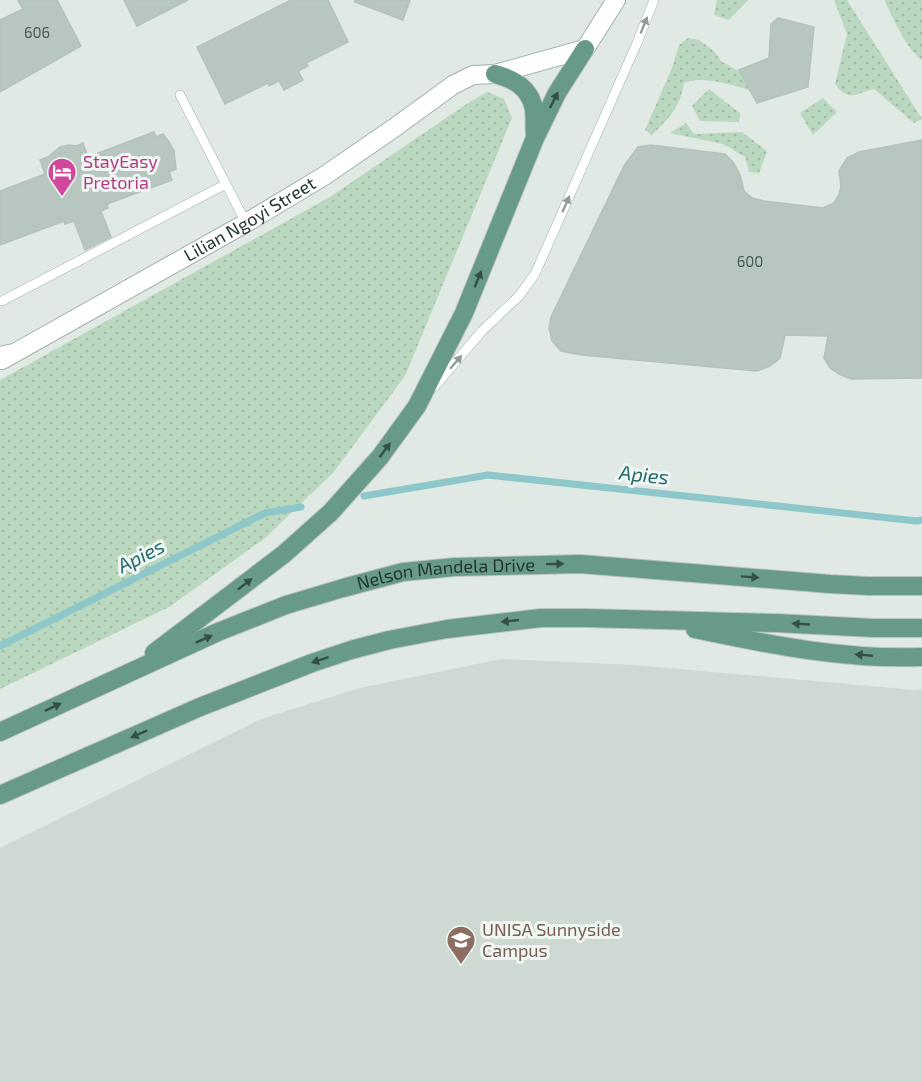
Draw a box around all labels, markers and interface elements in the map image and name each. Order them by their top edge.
one-way arrow [639,16,649,34]
house number: 606 [24,23,50,41]
one-way arrow [549,91,559,108]
place label: StayEasy Pretoria [83,150,158,193]
hotel icon: StayEasy Pretoria [46,156,78,198]
street label: Lilian Ngoyi Street [180,172,319,266]
one-way arrow [561,195,571,213]
house number: 600 [737,252,763,270]
one-way arrow [474,270,483,288]
one-way arrow [449,354,462,370]
one-way arrow [379,442,391,458]
water label: Apies [617,459,670,489]
water label: Apies [112,533,168,578]
street label: Nelson Mandela Drive [354,553,535,594]
one-way arrow [546,559,565,569]
one-way arrow [740,573,759,582]
one-way arrow [237,578,253,591]
one-way arrow [501,616,520,626]
one-way arrow [791,619,810,629]
one-way arrow [195,634,212,643]
one-way arrow [854,650,873,660]
one-way arrow [311,656,329,666]
one-way arrow [44,702,62,712]
one-way arrow [130,729,148,739]
place label: UNISA Sunnyside Campus [482,918,621,961]
school or university icon: UNISA Sunnyside Campus [445,924,477,966]

